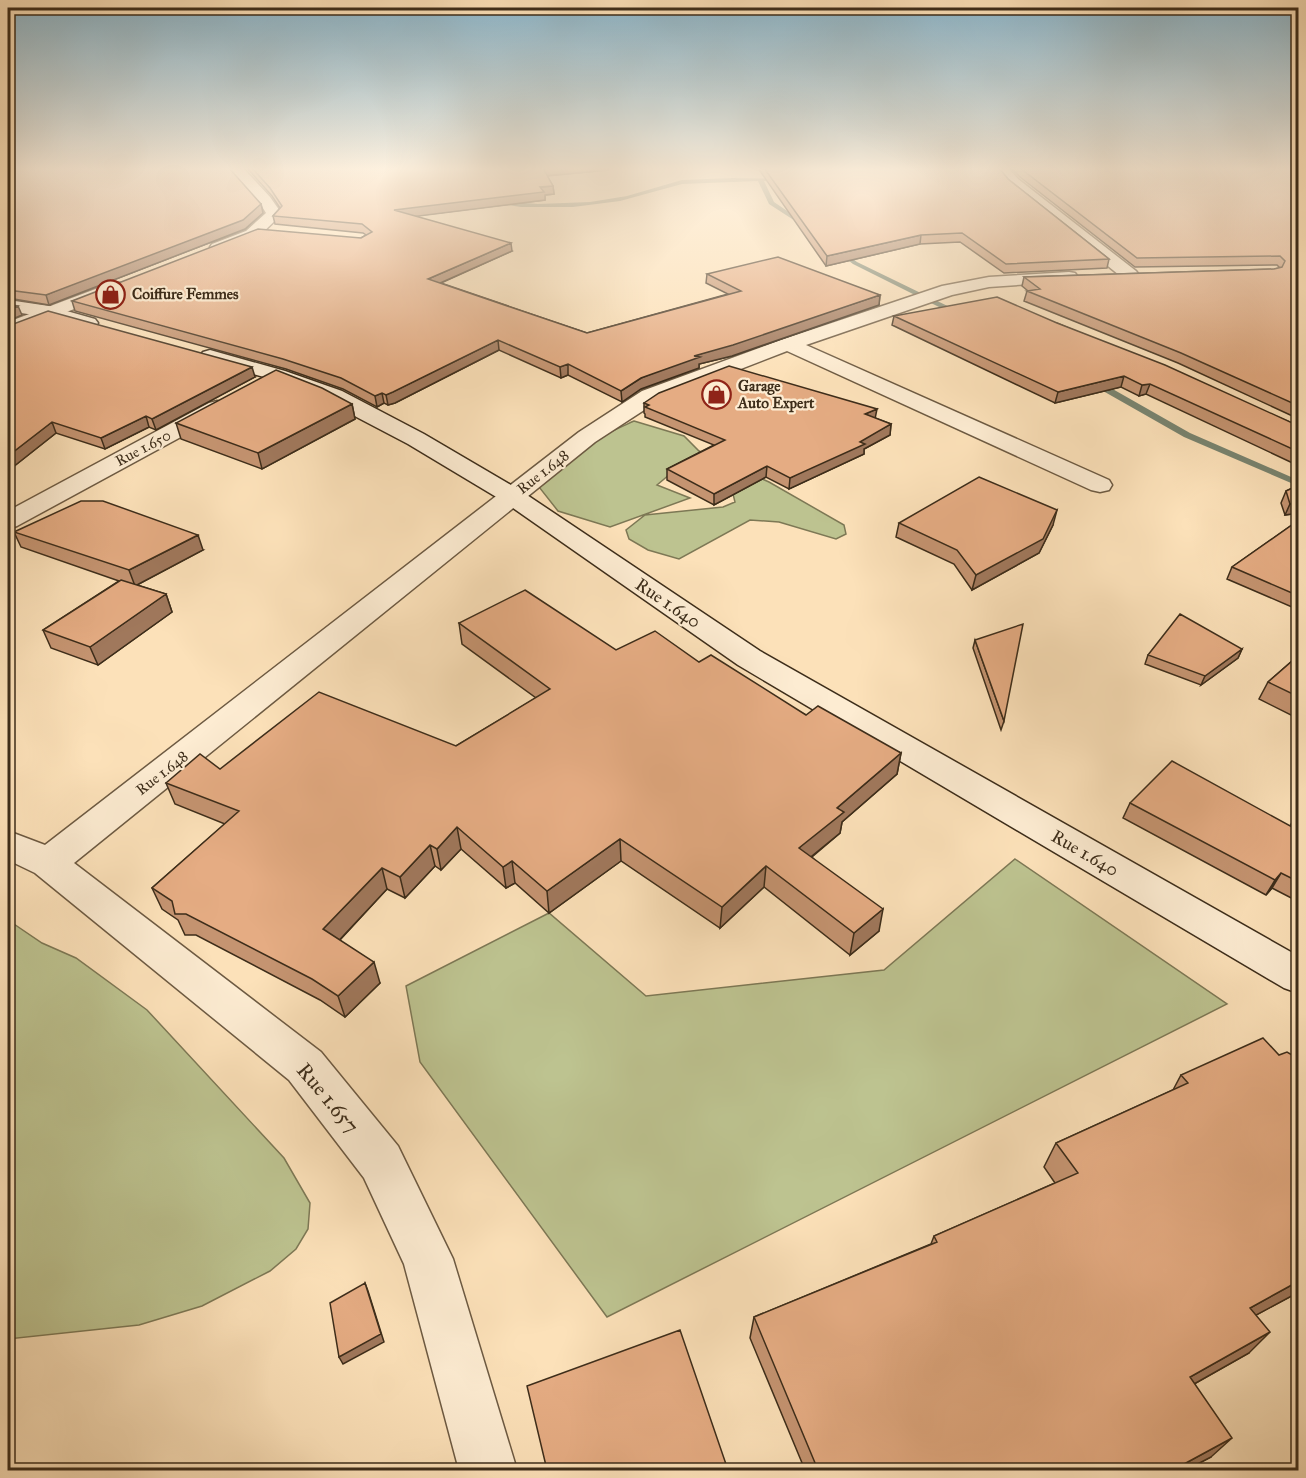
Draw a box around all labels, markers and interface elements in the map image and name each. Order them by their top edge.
shop icon: Coiffure Femmes [95,278,127,310]
place label: Coiffure Femmes [132,285,239,303]
place label: Garage Auto Expert [737,377,815,413]
shop icon: Garage Auto Expert [701,379,733,411]
street label: Rue 1.650 [112,426,174,470]
street label: Rue 1.648 [513,446,573,498]
street label: Rue 1.640 [631,573,705,633]
street label: Rue 1.648 [132,747,192,799]
street label: Rue 1.640 [1047,825,1123,881]
street label: Rue 1.657 [291,1058,365,1138]

